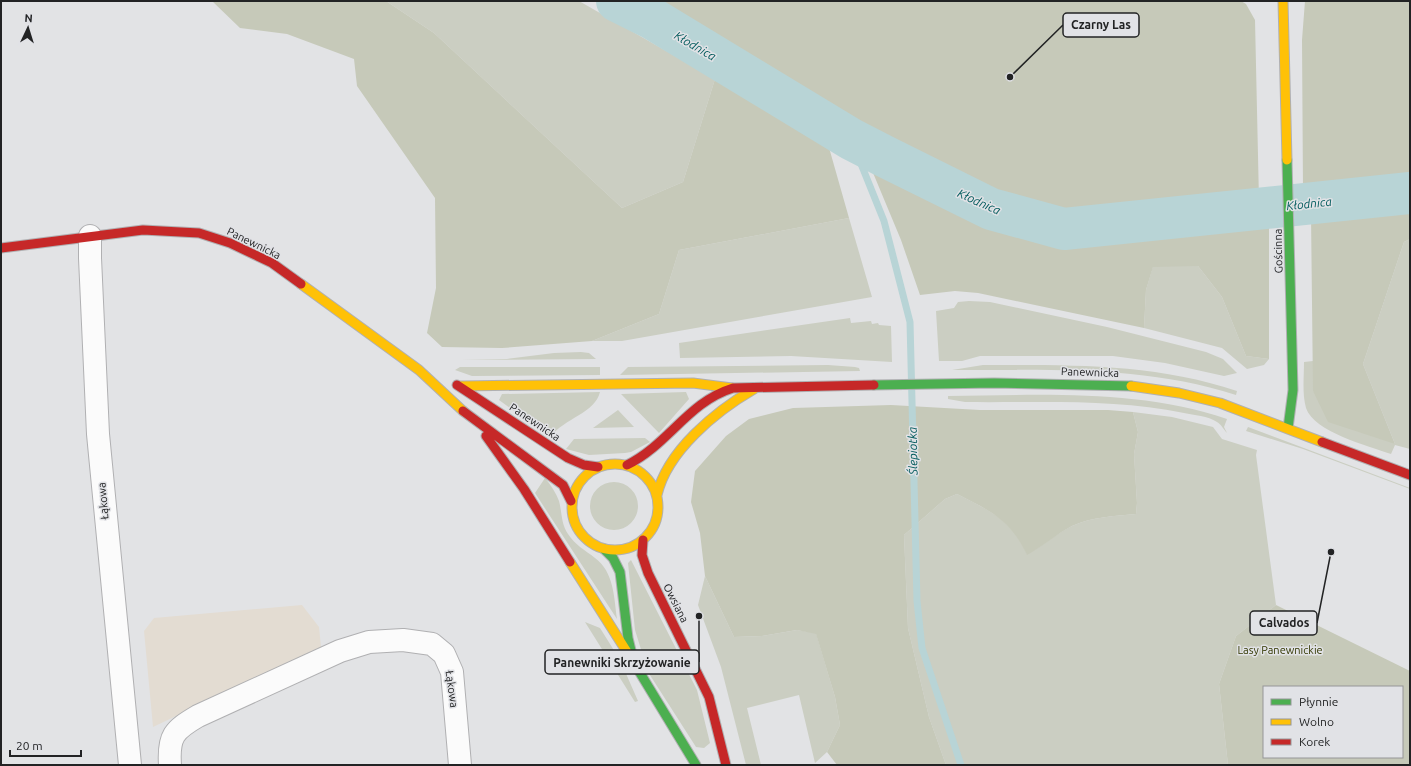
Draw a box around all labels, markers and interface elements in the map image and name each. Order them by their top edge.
north arrow [8,8,48,48]
text: N [24,12,33,24]
callout: Czarny Las [1063,13,1139,37]
text: Czarny Las [1071,18,1131,31]
water label: Kłodnica [672,28,719,63]
water label: Kłodnica [956,186,1003,217]
water label: Kłodnica [1286,195,1333,212]
street label: Panewnicka [225,225,283,261]
street label: Gościnna [1272,229,1284,273]
street label: Panewnicka [1061,365,1119,379]
street label: Panewnicka [507,401,563,443]
water label: Ślepiotka [906,426,919,476]
street label: Łąkowa [95,482,111,520]
street label: Owsiana [661,582,691,624]
callout: Calvados [1250,611,1317,635]
text: Calvados [1259,616,1310,629]
park label: Lasy Panewnickie [1237,644,1323,656]
callout: Panewniki Skrzyżowanie [545,650,699,674]
text: Panewniki Skrzyżowanie [553,656,691,669]
street label: Łąkowa [443,670,461,708]
legend [1263,686,1403,758]
text: Płynnie [1299,695,1338,708]
text: Wolno [1299,715,1334,728]
scale bar [10,732,81,758]
text: Korek [1299,735,1330,748]
text: 20 m [16,739,43,752]

